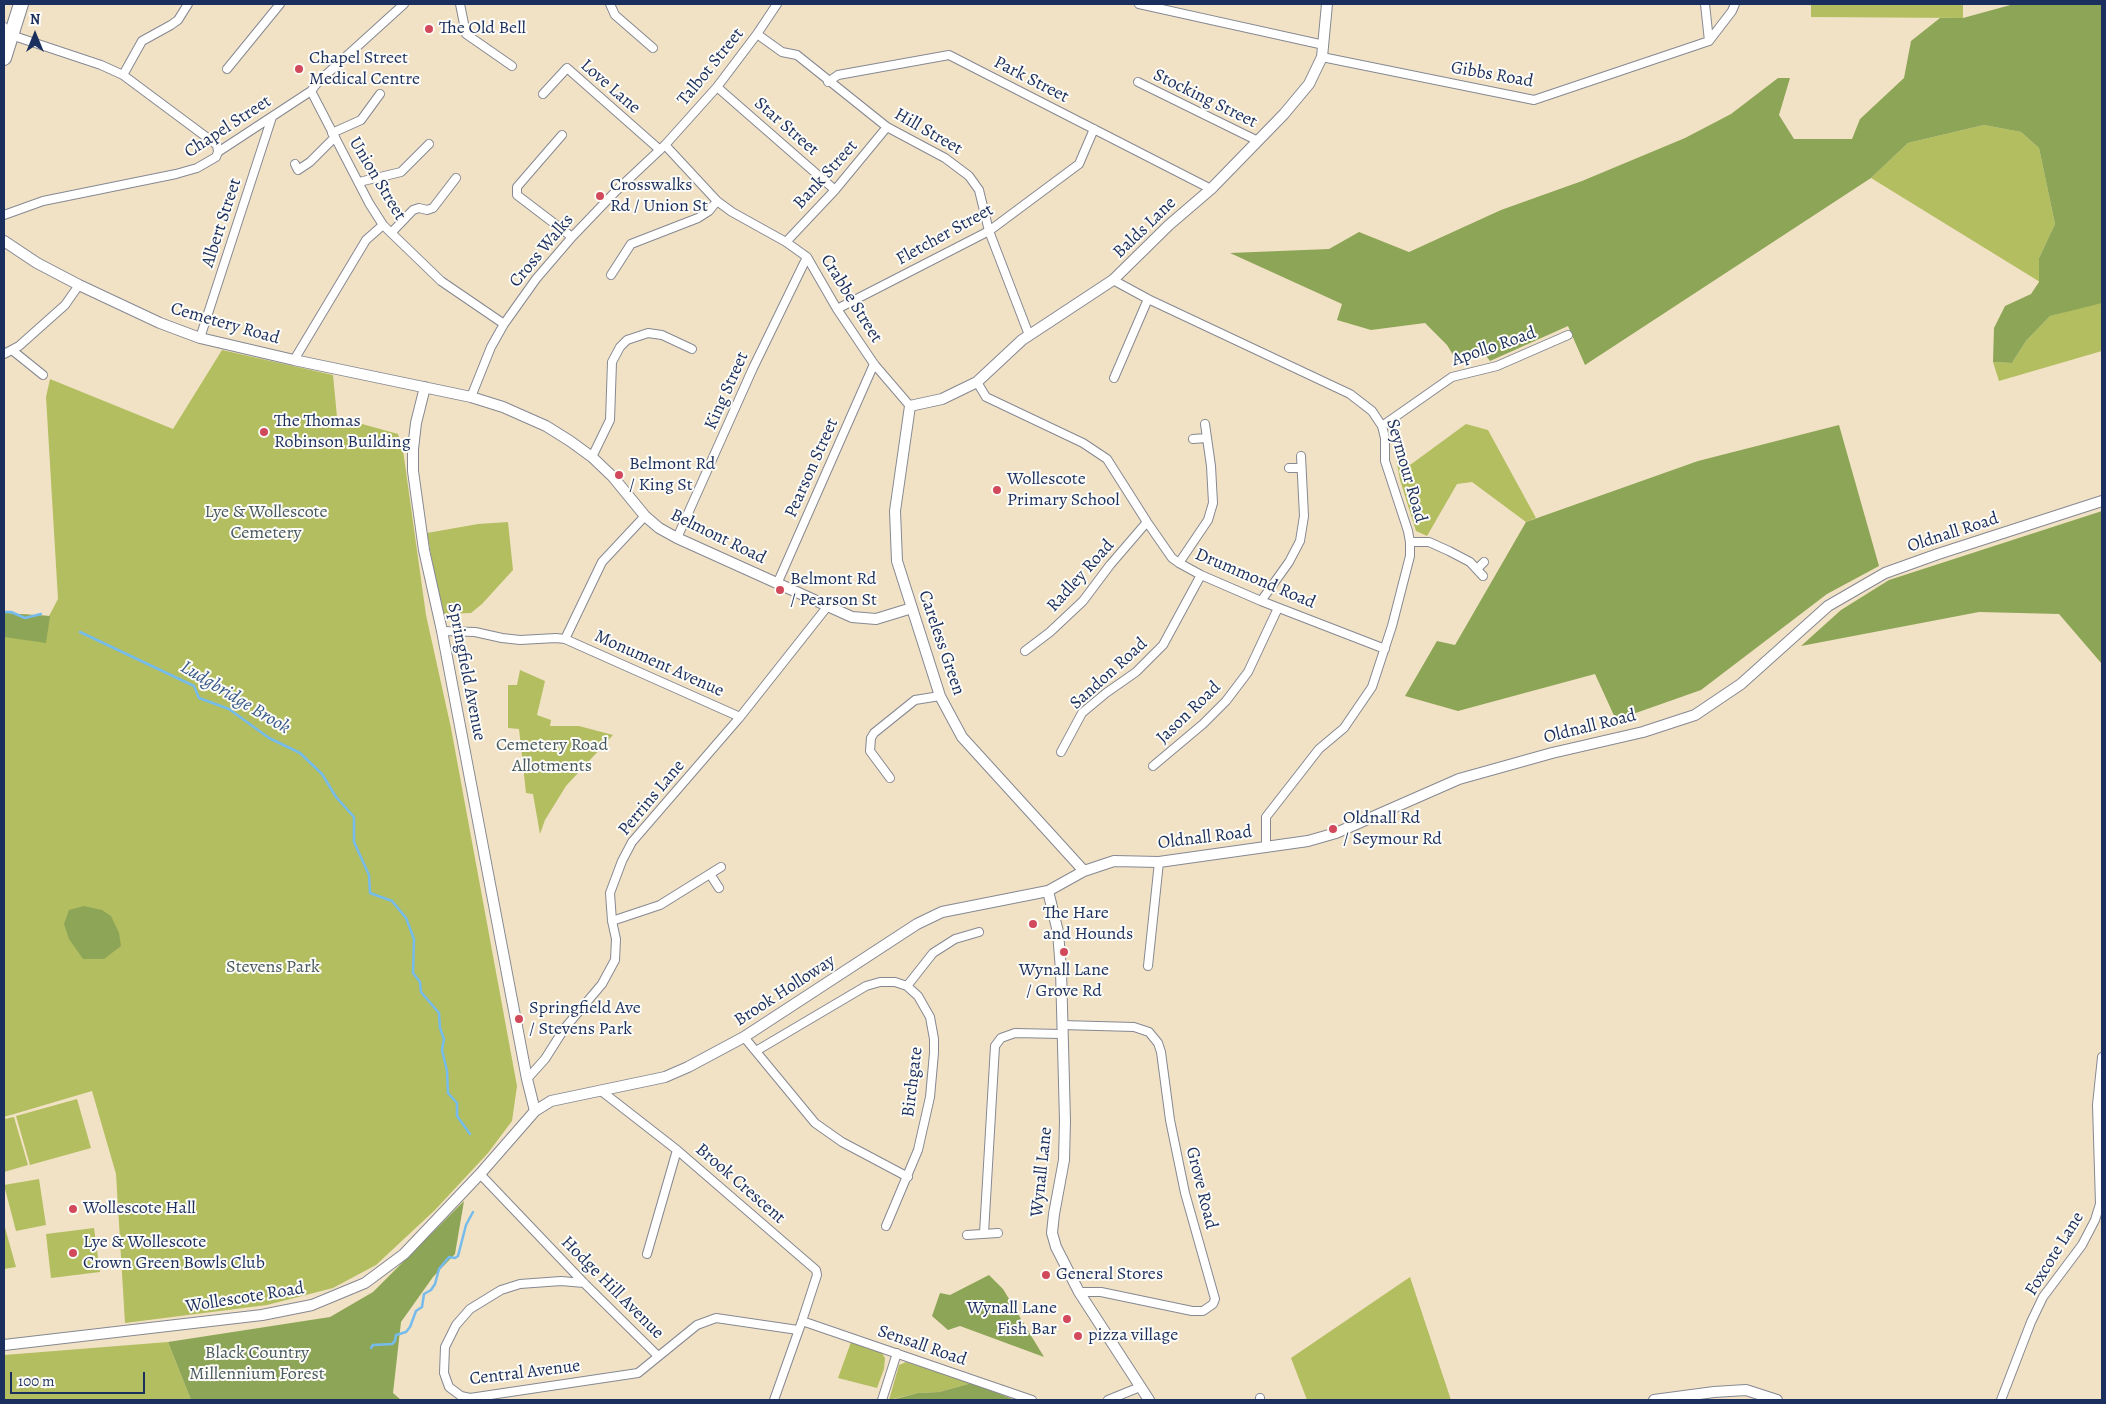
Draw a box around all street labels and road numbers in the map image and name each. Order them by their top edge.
street label: Talbot Street [673,24,749,110]
street label: Park Street [990,52,1072,108]
street label: Love Lane [576,55,644,119]
street label: Gibbs Road [1449,57,1535,93]
street label: Stocking Street [1150,65,1260,133]
street label: Chapel Street [181,91,275,163]
street label: Star Street [749,93,823,161]
street label: Hill Street [890,104,966,160]
street label: Union Street [344,133,410,225]
street label: Bank Street [789,136,863,214]
street label: Albert Street [197,176,247,270]
street label: Balds Lane [1109,193,1181,263]
street label: Fletcher Street [893,199,997,271]
street label: Cross Walks [505,210,579,292]
street label: Crabbe Street [815,251,887,347]
street label: Cemetery Road [168,298,282,350]
street label: Apollo Road [1449,323,1539,371]
street label: King Street [700,349,754,433]
street label: Pearson Street [781,415,843,521]
street label: Seymour Road [1381,417,1431,525]
street label: Belmont Road [667,505,769,569]
street label: Oldnall Road [1905,508,2001,558]
street label: Radley Road [1043,535,1119,617]
street label: Drummond Road [1192,544,1318,614]
street label: Careless Green [913,588,969,698]
street label: Springfield Avenue [442,601,490,743]
street label: Monument Avenue [591,626,727,702]
street label: Sandon Road [1066,634,1152,714]
street label: Jason Road [1152,677,1226,749]
street label: Oldnall Road [1541,705,1639,749]
street label: Perrins Lane [614,756,690,840]
street label: Oldnall Road [1157,822,1253,854]
street label: Brook Holloway [731,950,839,1032]
street label: Birchgate [898,1046,928,1118]
street label: Wynall Lane [1027,1126,1057,1218]
street label: Brook Crescent [691,1139,789,1229]
street label: Grove Road [1180,1145,1222,1231]
street label: Foxcote Lane [2021,1208,2089,1300]
street label: Hodge Hill Avenue [556,1232,668,1344]
street label: Wollescote Road [184,1278,306,1318]
street label: Sensall Road [875,1321,969,1371]
street label: Central Avenue [468,1355,582,1391]

